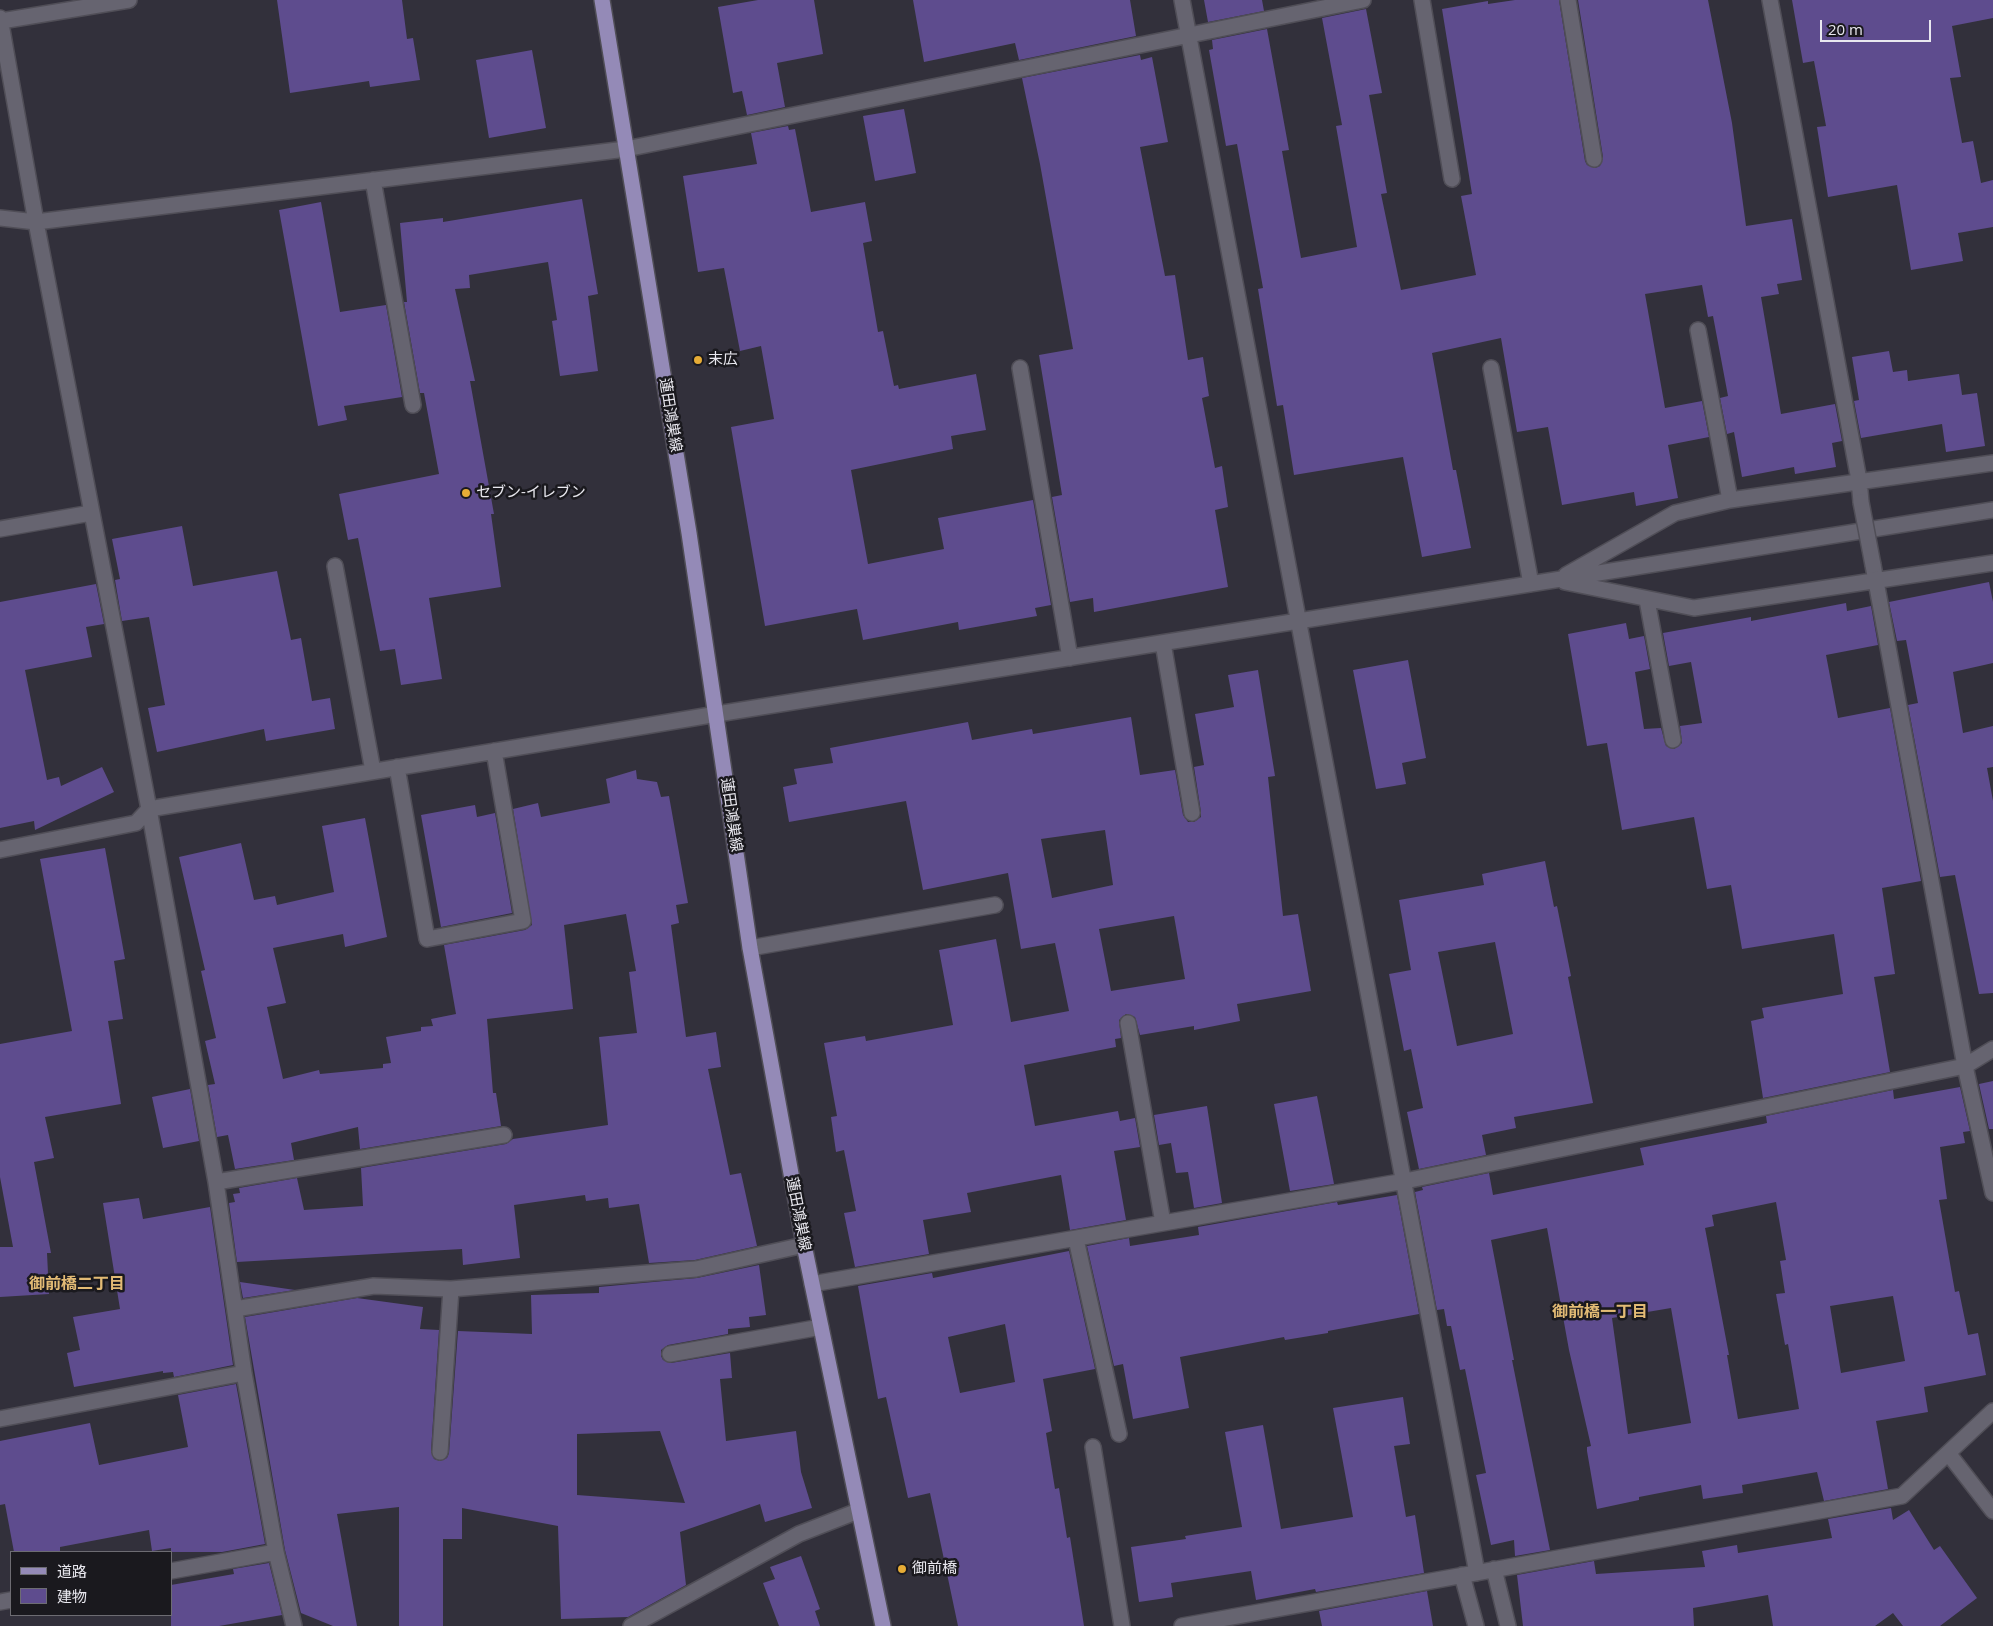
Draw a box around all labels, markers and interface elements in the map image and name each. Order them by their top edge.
scale bar [1823,10,1934,42]
text: 20 m [1828,19,1863,39]
place label: 末広 [708,351,738,369]
marker: 末広 [692,354,704,366]
street label: 蓮田鴻巣線 [655,377,685,453]
place label: セブン-イレブン [476,484,586,502]
marker: セブン-イレブン [460,487,472,499]
street label: 蓮田鴻巣線 [717,777,745,853]
street label: 蓮田鴻巣線 [782,1175,814,1253]
district label: 御前橋二丁目 [29,1274,125,1294]
district label: 御前橋一丁目 [1552,1302,1648,1322]
legend [10,1551,172,1616]
place label: 御前橋 [912,1560,957,1578]
text: 道路 [57,1561,87,1581]
marker: 御前橋 [896,1563,908,1575]
text: 建物 [57,1586,87,1606]

